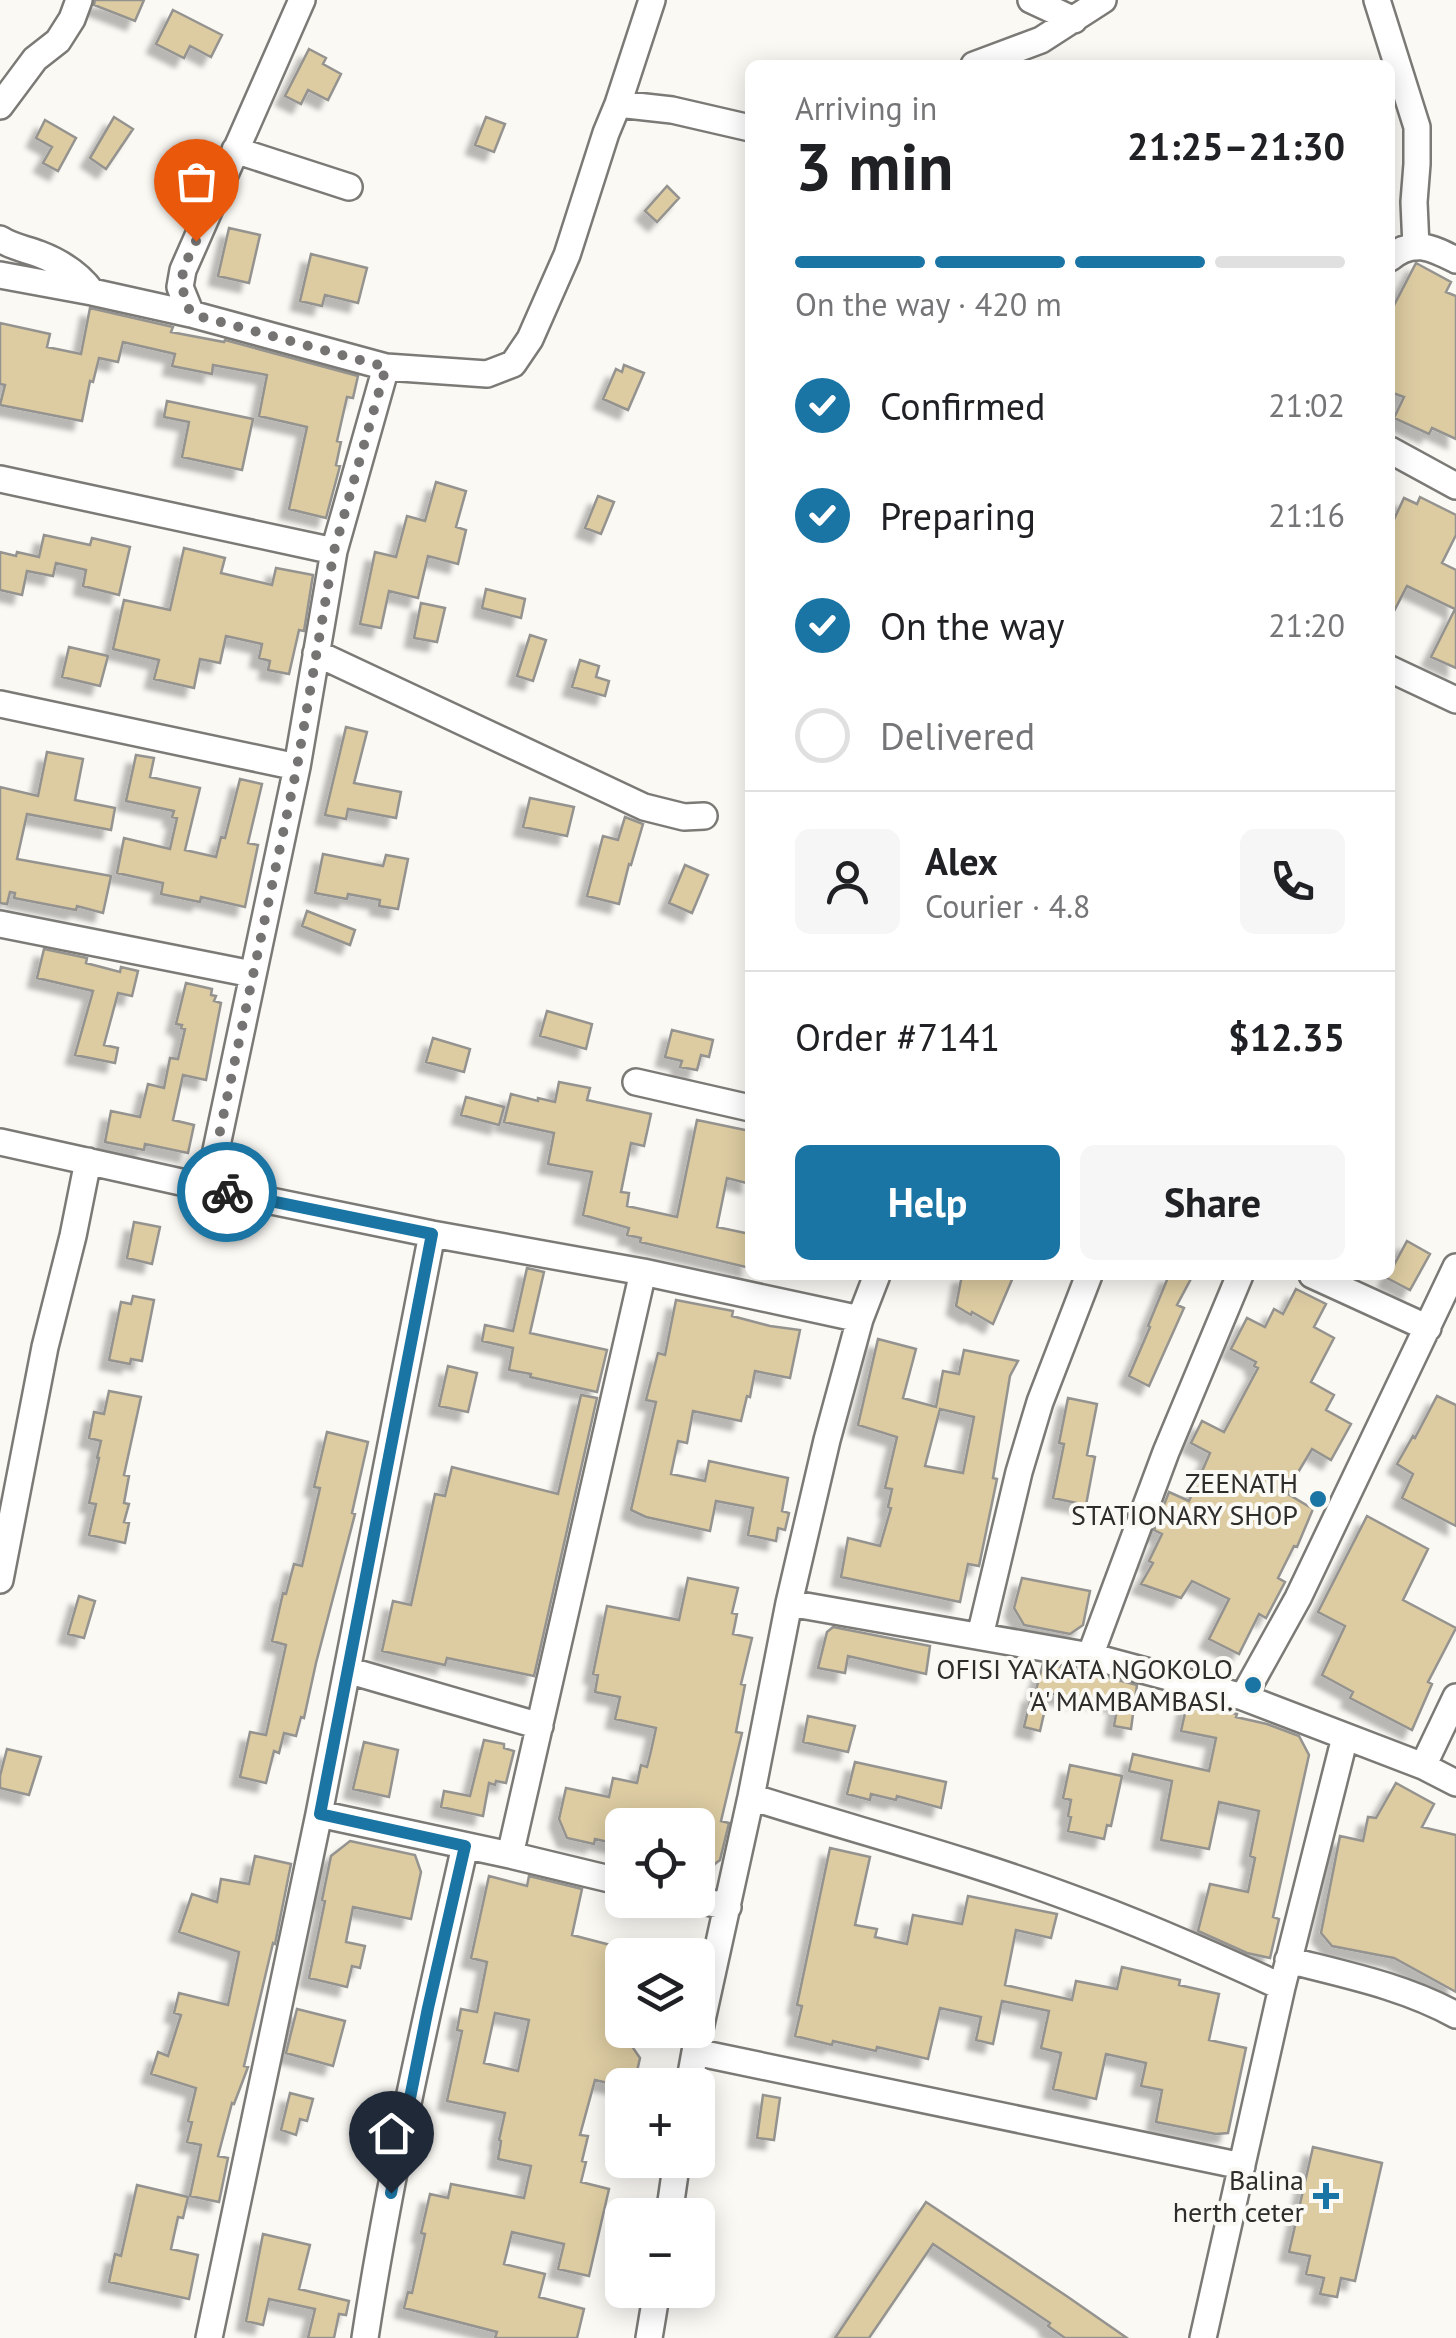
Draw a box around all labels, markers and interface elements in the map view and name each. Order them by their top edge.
text: Arriving in [795,87,937,129]
text: 21:25–21:30 [1127,121,1345,170]
text: 3 min [795,124,954,208]
pin [154,139,239,242]
icon: bag [169,154,224,209]
text: On the way · 420 m [795,283,1062,325]
icon: check [795,378,850,433]
text: Confirmed [880,381,1046,430]
text: 21:02 [1268,384,1345,426]
icon: check [795,488,850,543]
text: Preparing [880,491,1036,540]
text: 21:16 [1268,494,1345,536]
icon: check [795,598,850,653]
text: On the way [880,601,1065,650]
text: 21:20 [1268,604,1345,646]
text: Delivered [880,711,1035,760]
button: person [795,829,900,934]
button: phone [1240,829,1345,934]
text: Alex [925,836,998,885]
text: Courier · 4.8 [925,885,1091,927]
text: Order #7141 [795,1012,1000,1061]
text: $12.35 [1228,1012,1345,1061]
courier [177,1142,277,1242]
button: Help [795,1145,1060,1260]
button: Share [1080,1145,1345,1260]
icon: bike [200,1165,255,1220]
place label: ZEENATH STATIONARY SHOP [1071,1464,1298,1533]
marker: ZEENATH STATIONARY SHOP [1307,1488,1329,1510]
place label: OFISI YA KATA NGOKOLO 'A' MAMBAMBASI. [936,1650,1233,1719]
marker: OFISI YA KATA NGOKOLO 'A' MAMBAMBASI. [1242,1674,1264,1696]
map controls [605,1808,715,2308]
button: locate [605,1808,715,1918]
button: layers [605,1938,715,2048]
button: + [605,2068,715,2178]
pin [349,2091,434,2194]
icon: home [364,2106,419,2161]
place label: Balina herth ceter [1173,2161,1304,2230]
marker: Balina herth ceter [1313,2183,1339,2209]
button: − [605,2198,715,2308]

